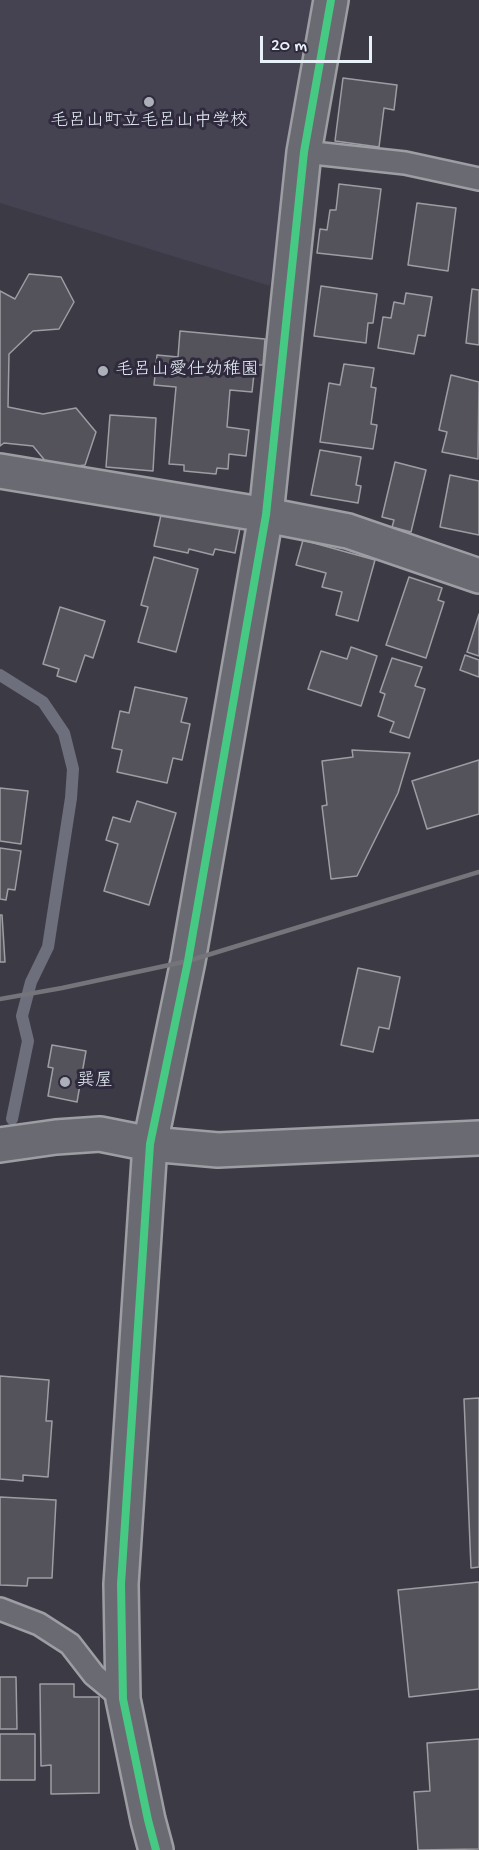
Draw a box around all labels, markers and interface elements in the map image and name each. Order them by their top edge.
scale bar [263,24,376,62]
text: 20 m [271,36,307,57]
marker: 毛呂山町立毛呂山中学校 [142,95,156,109]
place label: 毛呂山町立毛呂山中学校 [50,111,248,133]
place label: 毛呂山愛仕幼稚園 [115,360,259,382]
marker: 毛呂山愛仕幼稚園 [96,364,110,378]
place label: 巽屋 [77,1071,113,1093]
marker: 巽屋 [58,1075,72,1089]

